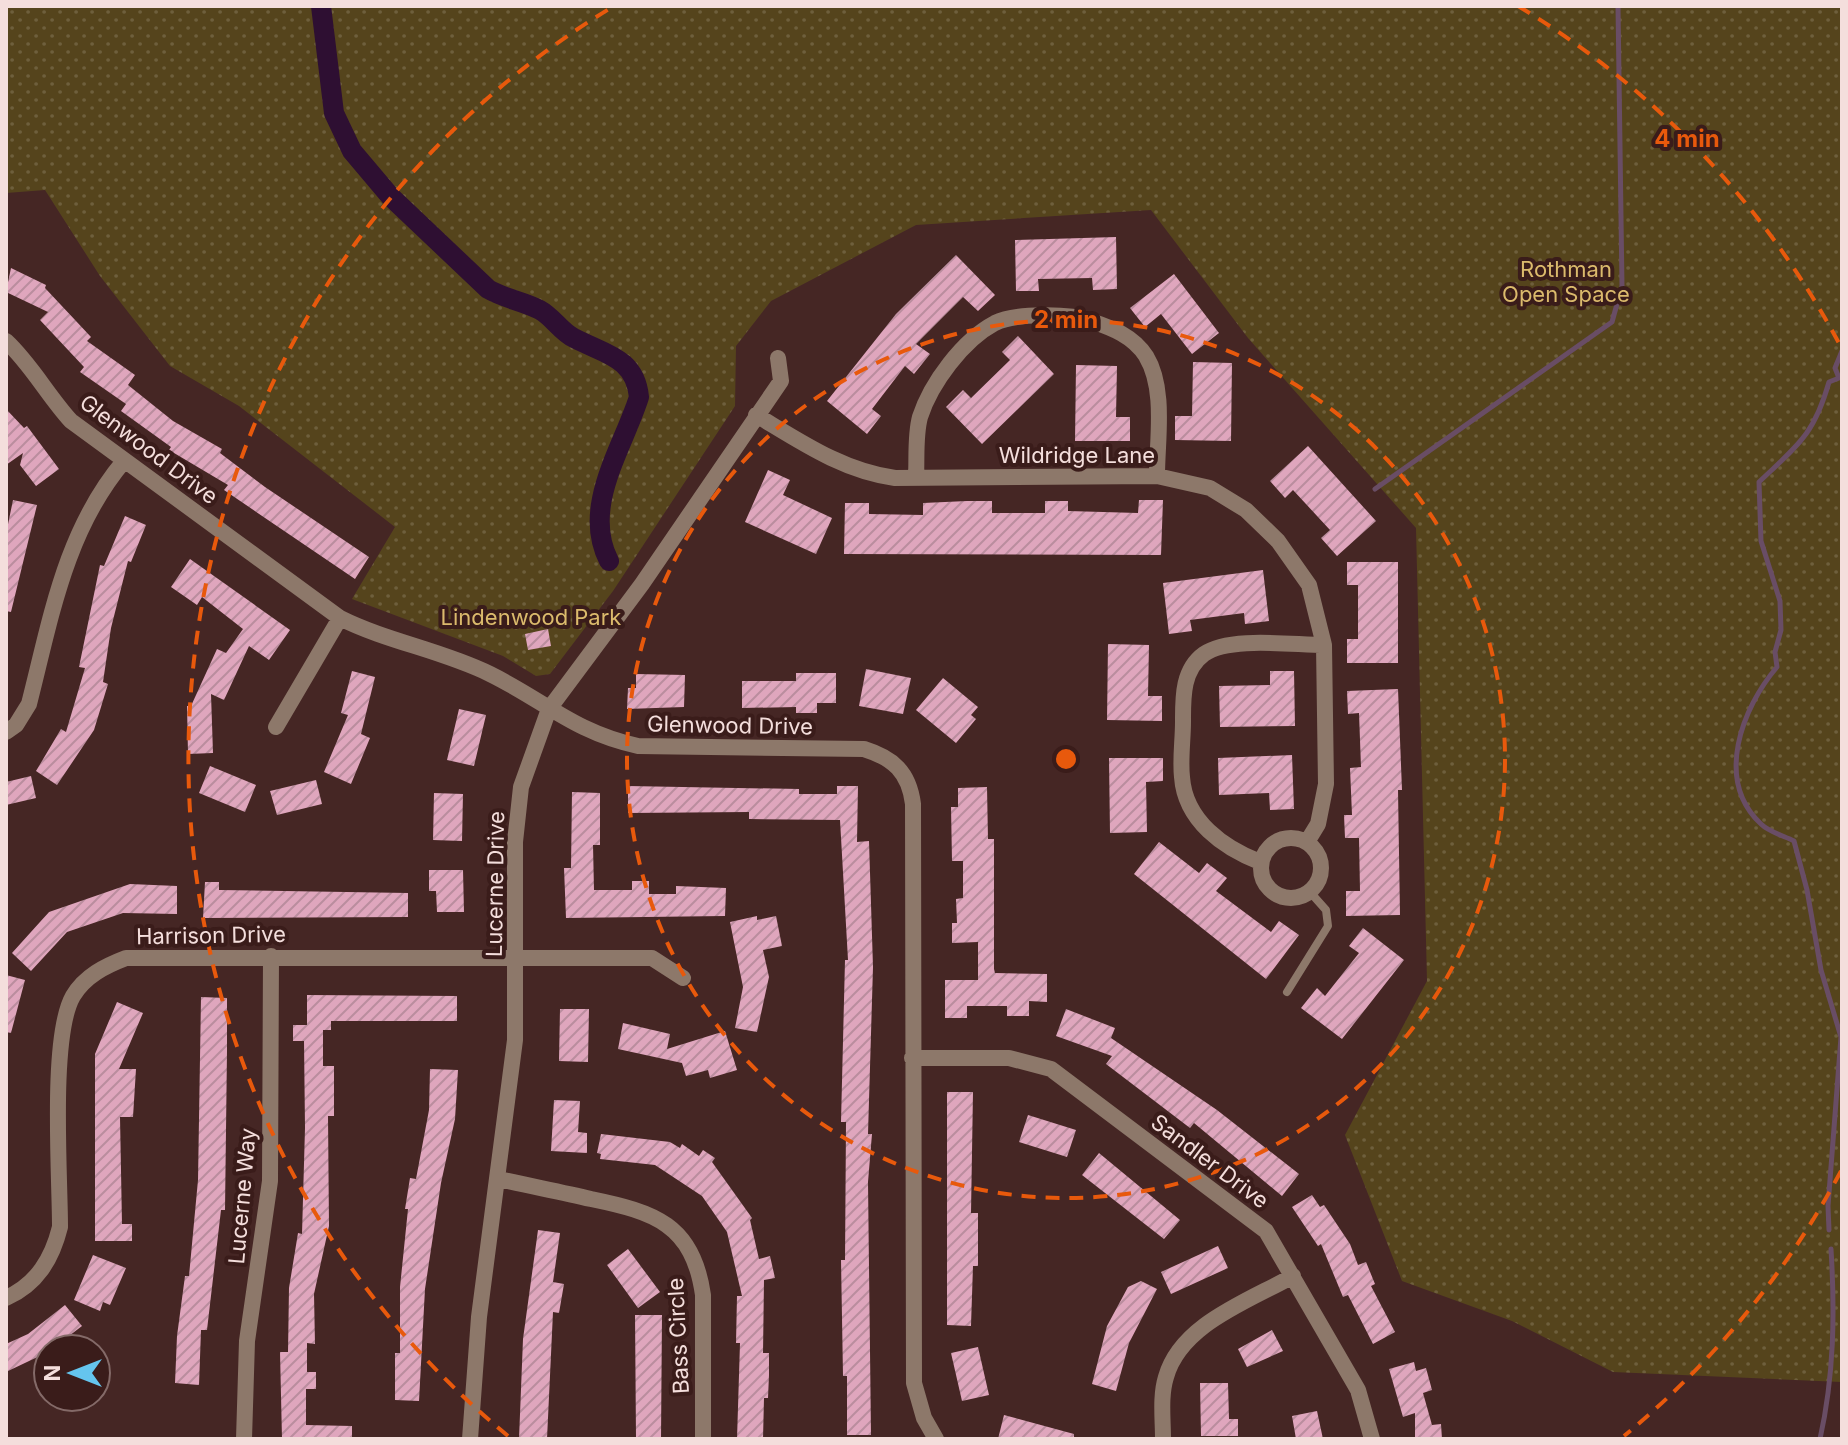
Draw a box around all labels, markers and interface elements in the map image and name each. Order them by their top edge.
text: 4 min [1654,124,1720,153]
park label: Rothman Open Space [1502,256,1630,307]
text: 2 min [1034,305,1098,334]
street label: Glenwood Drive [75,389,223,509]
street label: Wildridge Lane [999,442,1155,468]
park label: Lindenwood Park [441,604,621,630]
street label: Glenwood Drive [647,711,813,739]
centre of rings [1052,745,1080,773]
street label: Lucerne Drive [481,811,509,957]
street label: Harrison Drive [136,921,286,949]
street label: Sandler Drive [1146,1108,1274,1214]
street label: Lucerne Way [223,1127,261,1265]
street label: Bass Circle [662,1277,694,1395]
north arrow [32,1333,112,1413]
text: N [39,1365,65,1381]

